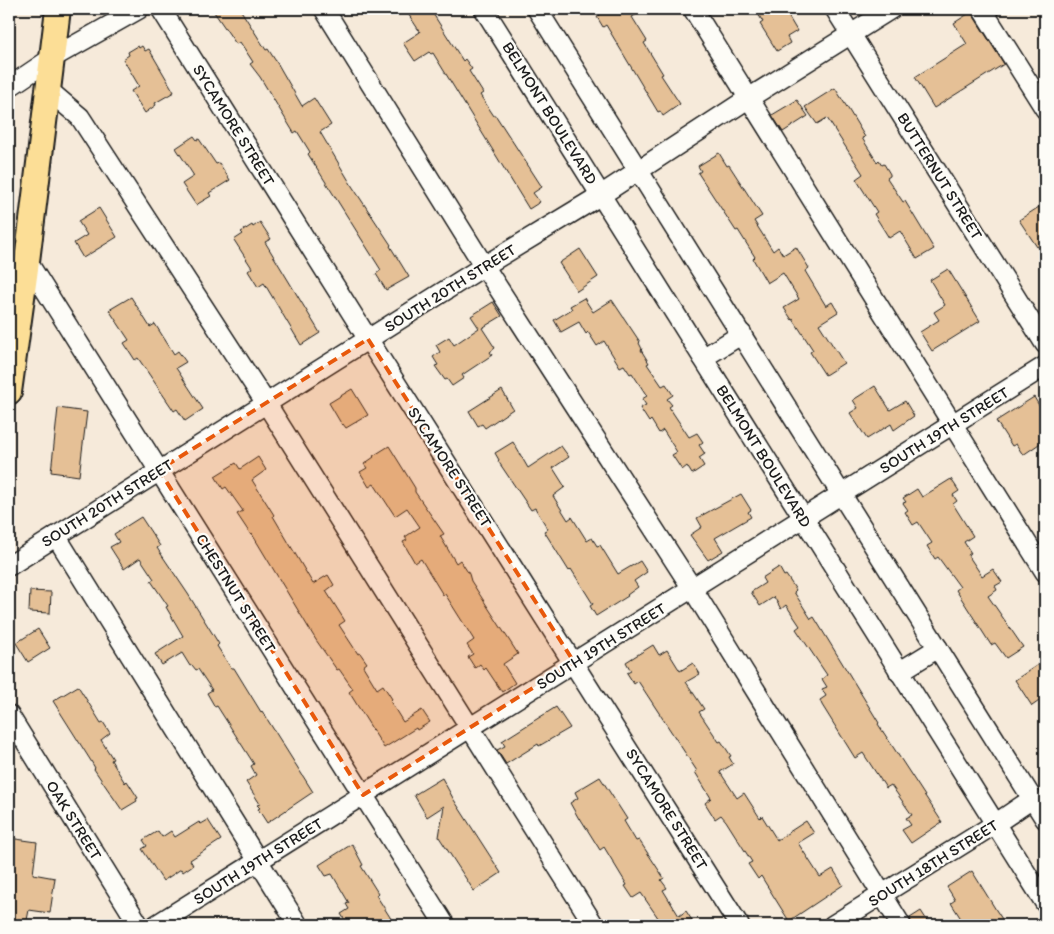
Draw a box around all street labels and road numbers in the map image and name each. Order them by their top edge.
street label: BELMONT BOULEVARD [498,38,602,188]
street label: SYCAMORE STREET [189,61,279,189]
street label: BUTTERNUT STREET [893,109,987,243]
street label: SOUTH 20TH STREET [381,240,519,336]
street label: BELMONT BOULEVARD [712,381,816,531]
street label: SOUTH 19TH STREET [876,382,1012,478]
street label: SYCAMORE STREET [404,403,496,531]
street label: SOUTH 20TH STREET [38,455,176,551]
street label: CHESTNUT STREET [192,530,280,656]
street label: SOUTH 19TH STREET [533,598,669,694]
street label: SYCAMORE STREET [622,745,712,873]
street label: OAK STREET [42,777,106,863]
street label: SOUTH 19TH STREET [190,813,326,909]
street label: SOUTH 18TH STREET [865,815,1001,911]

